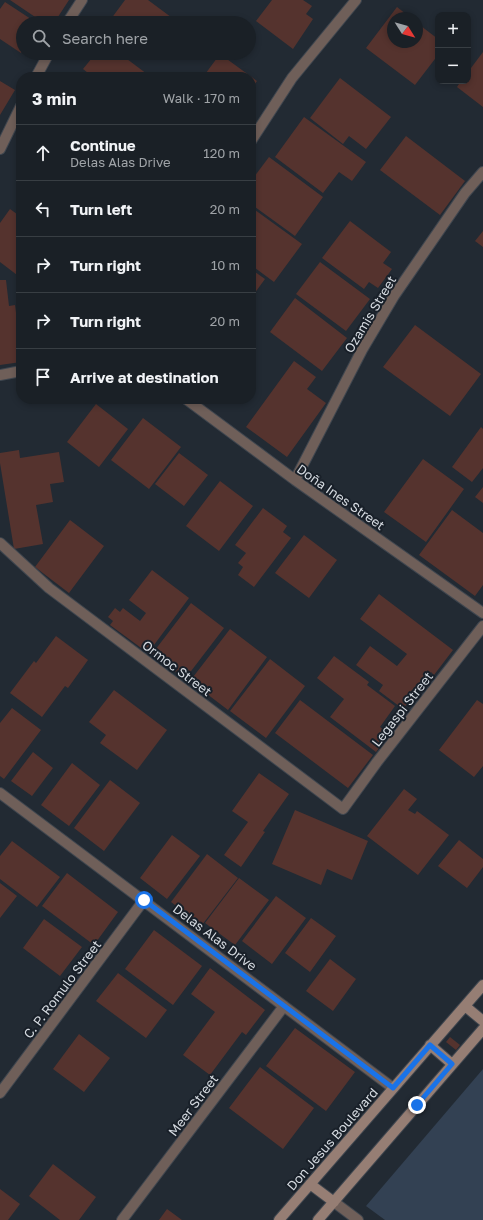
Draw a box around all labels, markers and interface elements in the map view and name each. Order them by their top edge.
north arrow [387,12,423,48]
map controls [435,12,471,84]
button: + [435,12,471,48]
search box [16,16,256,60]
icon: search [30,27,52,49]
text: Search here [62,29,148,47]
button: − [435,48,471,84]
text: 3 min [32,88,76,109]
text: Walk · 170 m [163,90,240,106]
text: Continue [70,136,136,154]
icon: ahead [32,142,54,164]
text: 120 m [203,145,240,161]
text: Delas Alas Drive [70,154,171,170]
icon: left [32,198,54,220]
text: Turn left [70,200,132,218]
text: 20 m [210,201,240,217]
icon: right [32,254,54,276]
text: Turn right [70,256,141,274]
text: 10 m [211,257,240,273]
street label: Ozamis Street [341,273,399,355]
icon: right [32,310,54,332]
text: Turn right [70,312,141,330]
text: 20 m [210,313,240,329]
icon: arrive [32,366,54,388]
text: Arrive at destination [70,368,219,386]
street label: Doña Ines Street [294,461,388,533]
street label: Ormoc Street [139,637,215,699]
street label: Legaspi Street [368,669,436,749]
route start [135,891,153,909]
street label: Delas Alas Drive [170,900,260,974]
street label: C. P. Romulo Street [20,937,104,1041]
street label: Meer Street [165,1071,221,1139]
street label: Don Jesus Boulevard [283,1084,381,1194]
route end [408,1096,426,1114]

